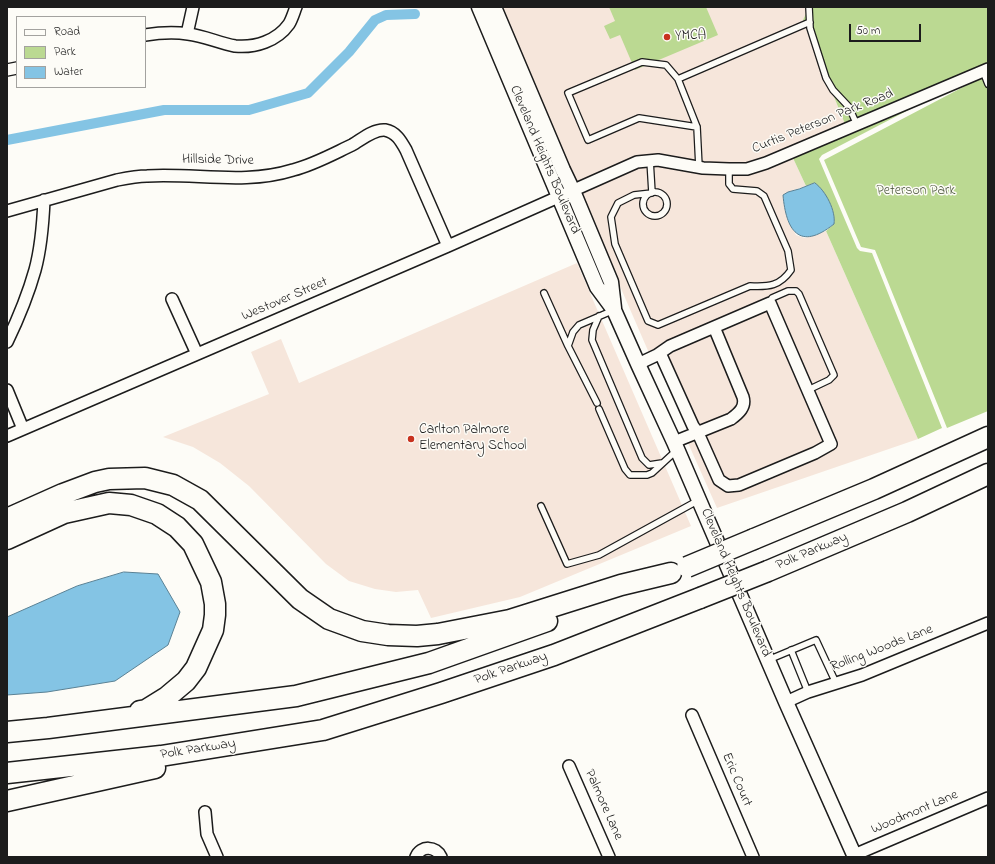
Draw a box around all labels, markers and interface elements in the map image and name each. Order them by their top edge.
legend [16,16,146,88]
scale bar [851,16,923,42]
text: 50 m [856,22,880,40]
text: Road [54,23,80,41]
place label: YMCA [675,29,706,45]
marker: YMCA [662,32,672,42]
text: Park [54,43,76,61]
text: Water [54,63,83,81]
street label: Cleveland Heights Boulevard [505,83,583,237]
street label: Curtis Peterson Park Road [750,86,896,158]
street label: Hillside Drive [182,152,254,170]
park label: Peterson Park [877,184,955,200]
street label: Westover Street [240,274,330,326]
place label: Carlton Palmore Elementary School [419,423,526,456]
marker: Carlton Palmore Elementary School [406,434,416,444]
street label: Cleveland Heights Boulevard [696,506,774,660]
street label: Polk Parkway [774,529,850,575]
street label: Rolling Woods Lane [828,622,936,676]
street label: Polk Parkway [472,649,550,689]
street label: Polk Parkway [159,736,237,764]
street label: Eric Court [717,750,755,810]
street label: Palmore Lane [580,767,626,843]
street label: Woodmont Lane [869,787,961,839]

